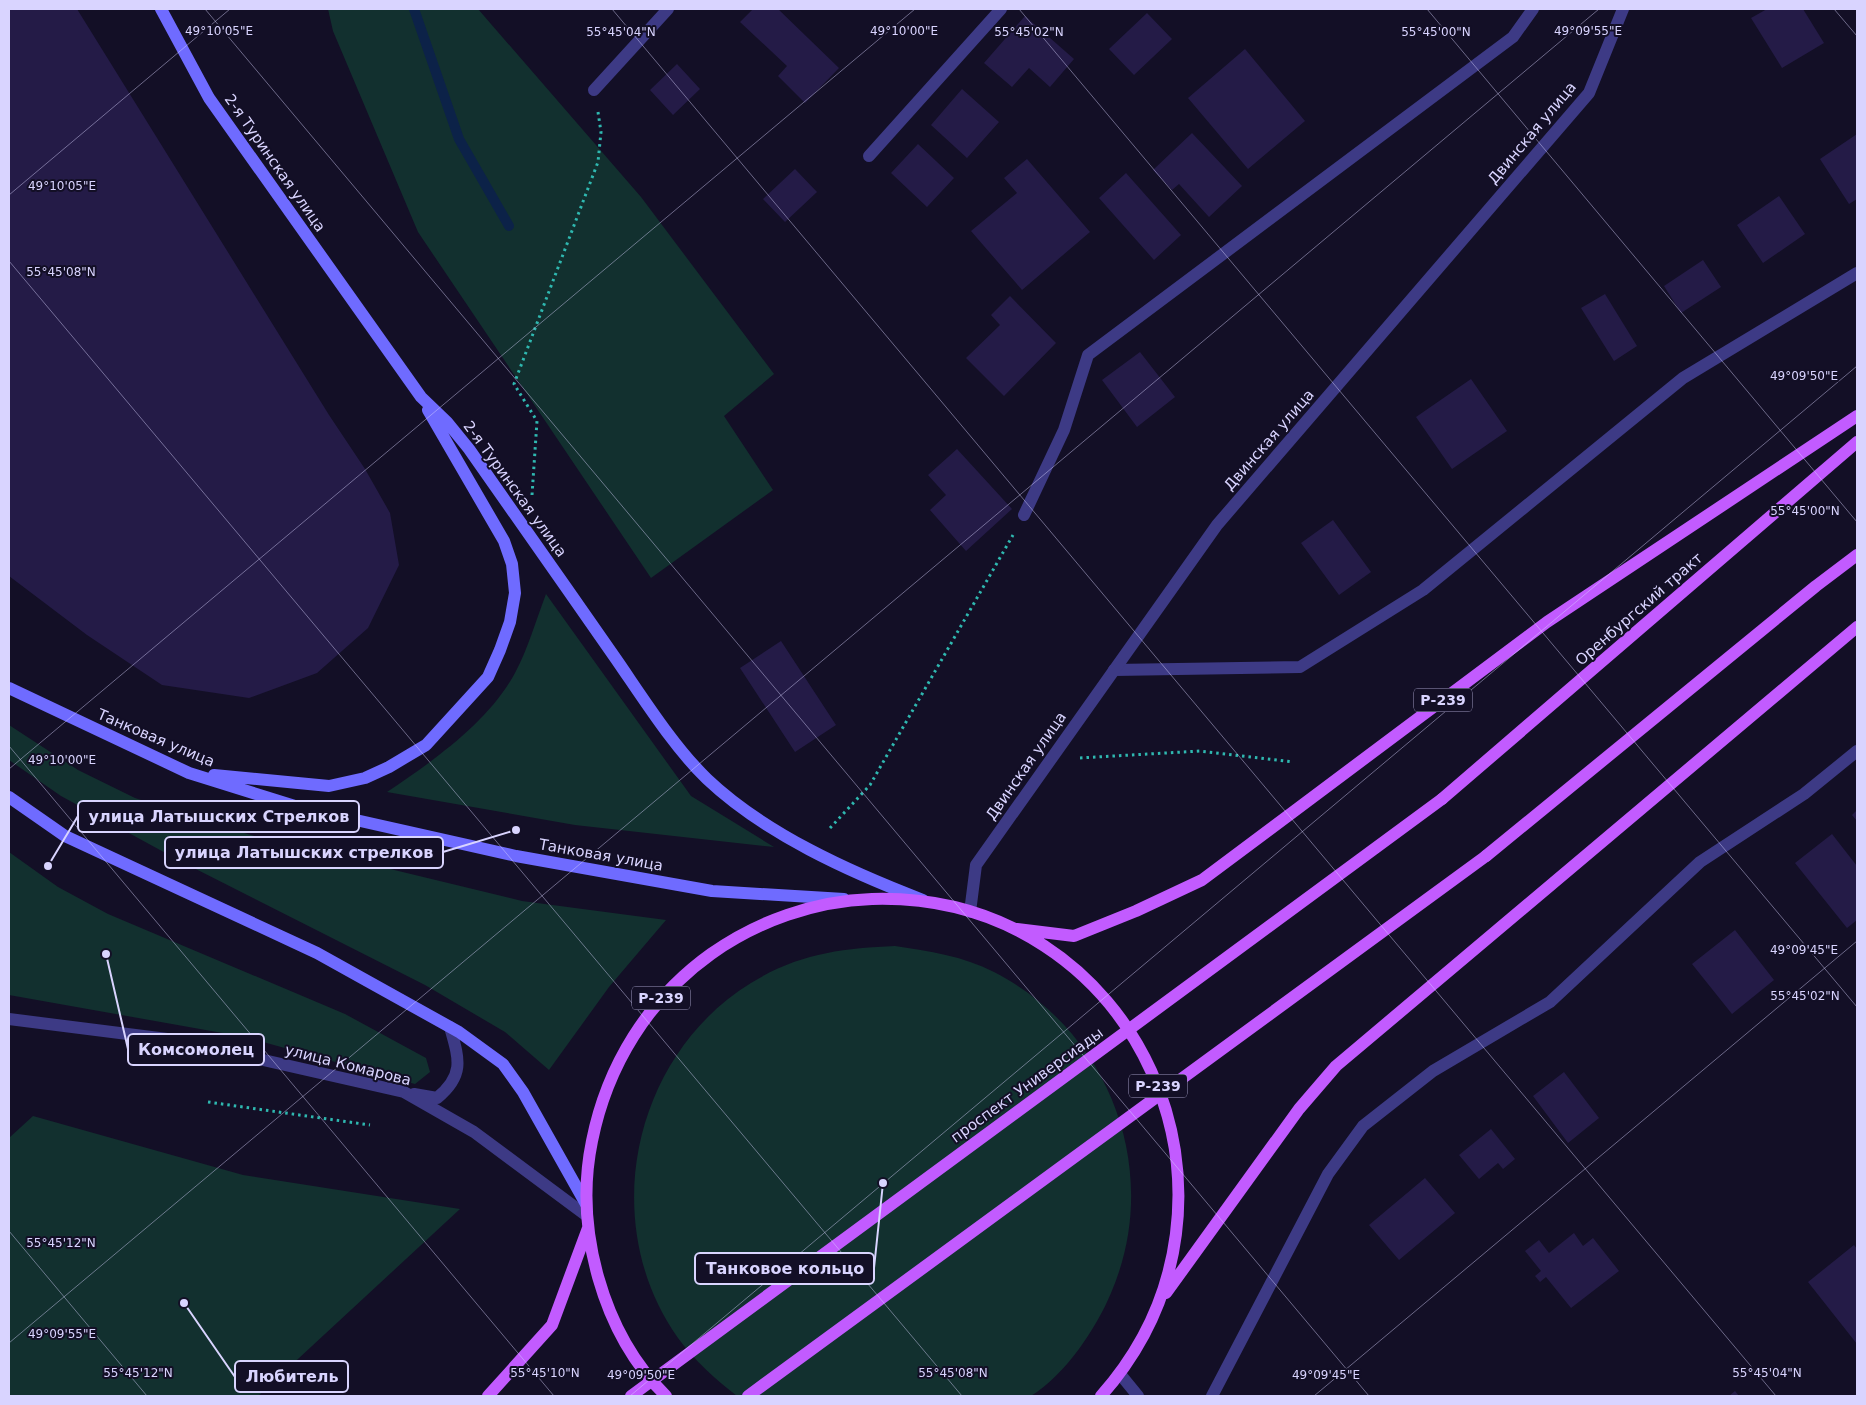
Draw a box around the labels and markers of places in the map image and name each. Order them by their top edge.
callout: улица Латышских Стрелков [78,801,359,832]
callout: улица Латышских стрелков [165,837,443,868]
callout: Комсомолец [128,1034,264,1065]
callout: Танковое кольцо [695,1253,874,1284]
callout: Любитель [235,1361,348,1392]

